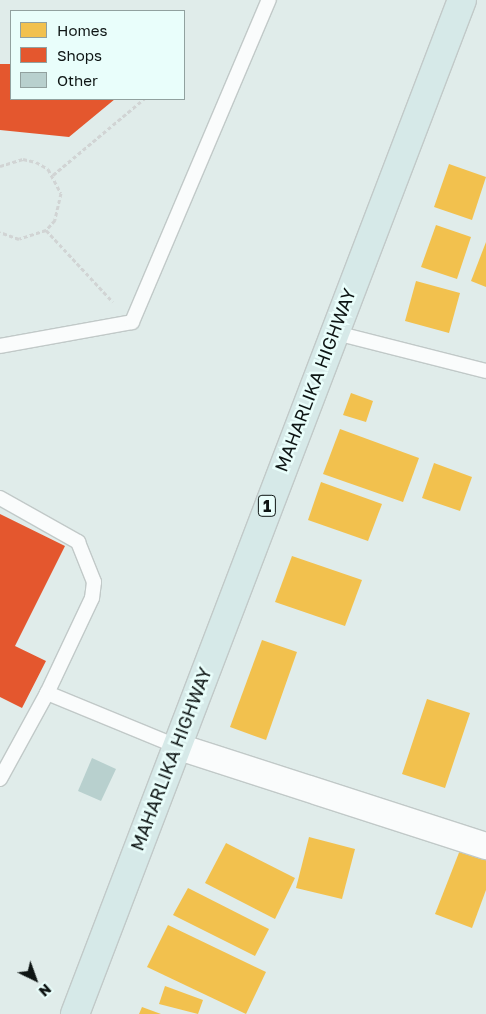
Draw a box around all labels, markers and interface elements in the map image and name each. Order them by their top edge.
legend [10,10,185,100]
text: Homes [57,21,107,39]
text: Shops [57,46,102,64]
text: Other [57,71,98,89]
street label: MAHARLIKA HIGHWAY [270,285,360,475]
road number: 1 [257,492,277,520]
street label: MAHARLIKA HIGHWAY [126,664,216,854]
north arrow [10,954,60,1004]
text: N [36,981,55,1000]

